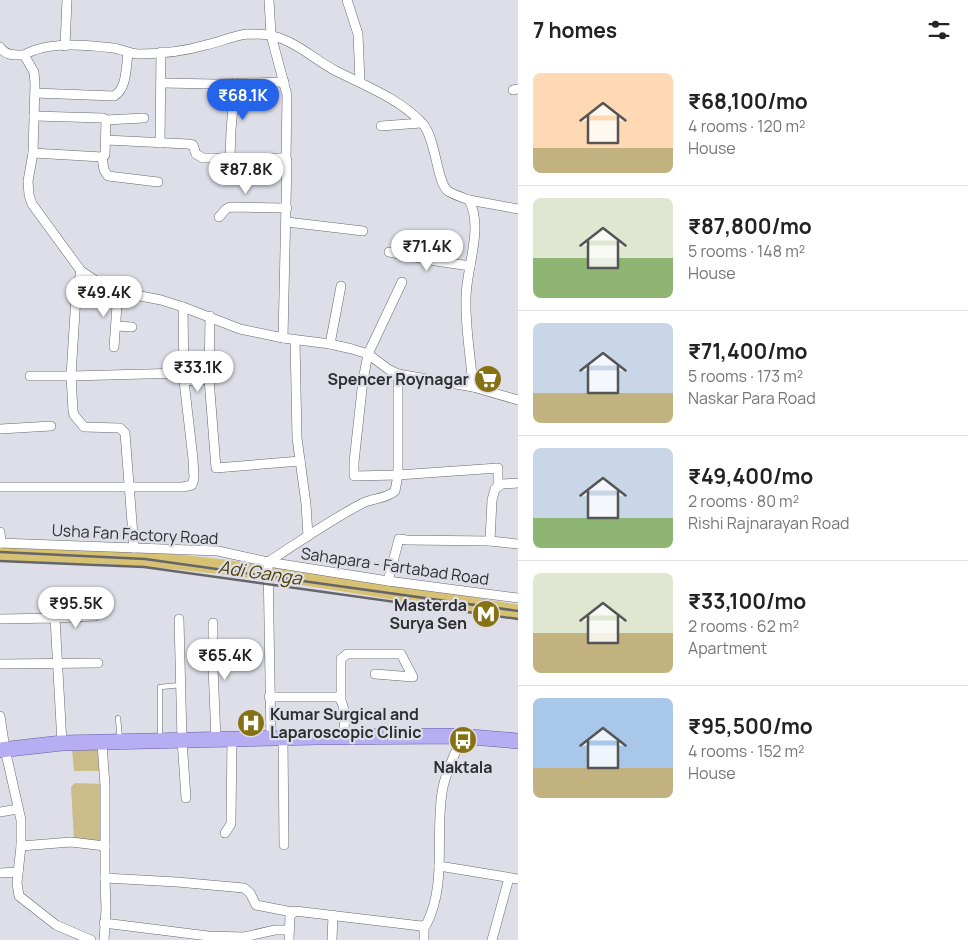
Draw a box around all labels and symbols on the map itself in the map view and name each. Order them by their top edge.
pin: ₹68.1K [202,78,284,121]
pin: ₹87.8K [205,152,287,195]
pin: ₹71.4K [386,230,468,272]
pin: ₹49.4K [63,276,145,318]
pin: ₹33.1K [157,350,239,393]
supermarket icon: Spencer Roynagar [473,364,503,394]
place label: Spencer Roynagar [327,368,469,390]
street label: Usha Fan Factory Road [51,519,219,549]
street label: Sahapara - Fartabad Road [300,542,490,590]
water label: Adi Ganga [217,554,304,590]
pin: ₹95.5K [35,586,117,629]
place label: Masterda Surya Sen [389,594,467,634]
metro station icon: Masterda Surya Sen [471,599,501,629]
pin: ₹65.4K [184,638,266,681]
place label: Kumar Surgical and Laparoscopic Clinic [270,703,422,743]
hospital icon: Kumar Surgical and Laparoscopic Clinic [236,708,266,738]
bus stop icon: Naktala [448,725,478,755]
place label: Naktala [433,756,493,778]

